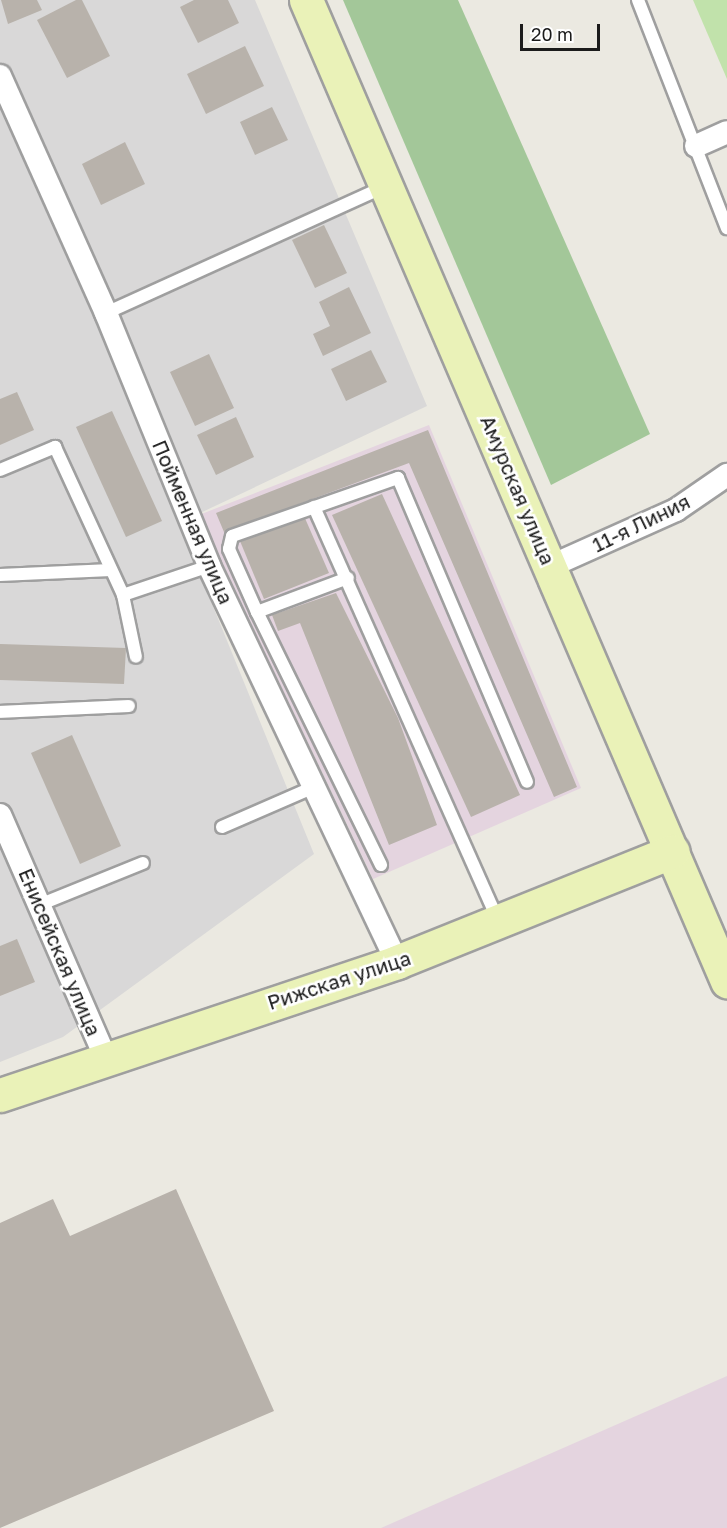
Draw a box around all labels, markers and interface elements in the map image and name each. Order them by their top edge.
scale bar [523,12,602,50]
text: 20 m [531,23,573,45]
street label: Амурская улица [476,412,560,568]
street label: Пойменная улица [148,436,238,608]
street label: 11-я Линия [588,489,694,557]
street label: Енисейская улица [14,865,106,1039]
street label: Рижская улица [264,946,414,1014]

